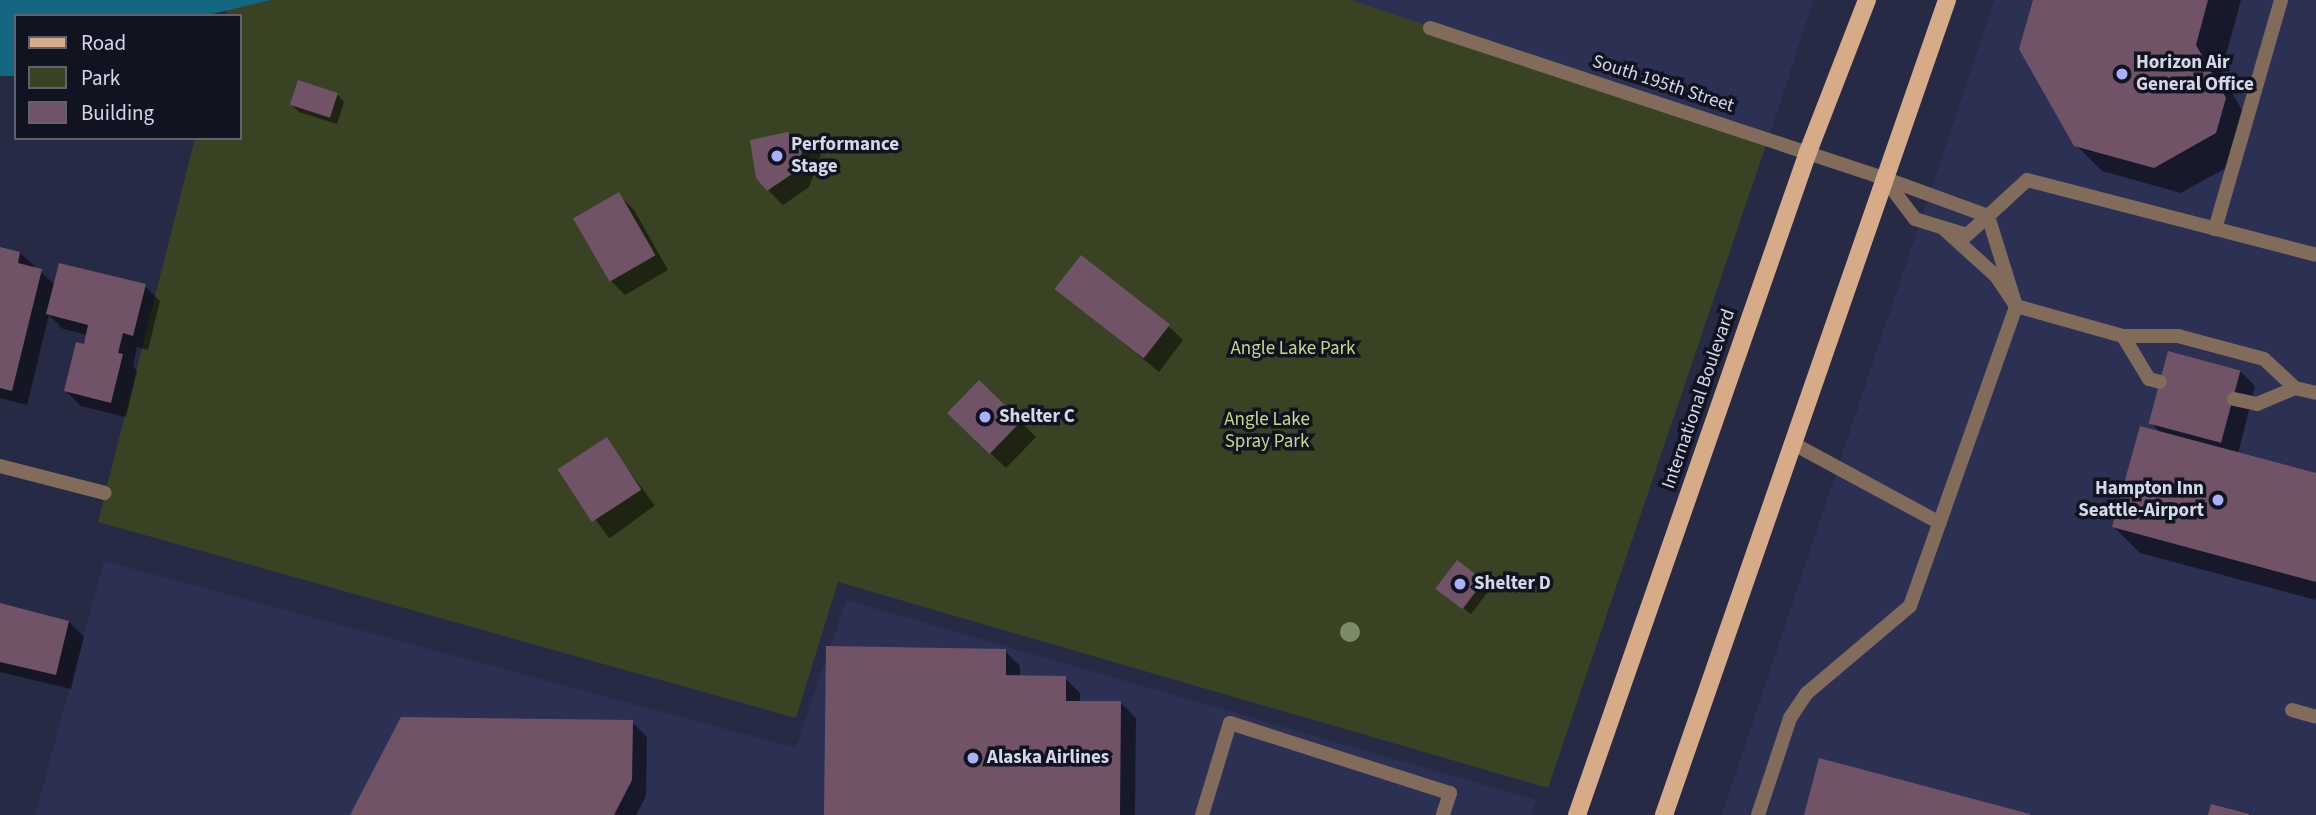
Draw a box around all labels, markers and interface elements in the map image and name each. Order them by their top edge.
legend [14,14,242,140]
text: Road [81,28,126,58]
street label: South 195th Street [1589,50,1737,118]
place label: Horizon Air General Office [2136,52,2254,96]
text: Park [81,63,120,93]
marker: Horizon Air General Office [2114,66,2130,82]
text: Building [81,98,154,128]
place label: Performance Stage [791,134,899,178]
marker: Performance Stage [769,148,785,164]
street label: International Boulevard [1658,306,1740,492]
park label: Angle Lake Park [1231,338,1355,360]
place label: Shelter C [999,406,1075,428]
marker: Shelter C [977,409,993,425]
park label: Angle Lake Spray Park [1224,409,1310,453]
place label: Hampton Inn Seattle-Airport [2078,478,2204,522]
marker: Hampton Inn Seattle-Airport [2210,492,2226,508]
place label: Shelter D [1474,573,1551,595]
marker: Shelter D [1452,576,1468,592]
place label: Alaska Airlines [987,747,1109,769]
marker: Alaska Airlines [965,750,981,766]

